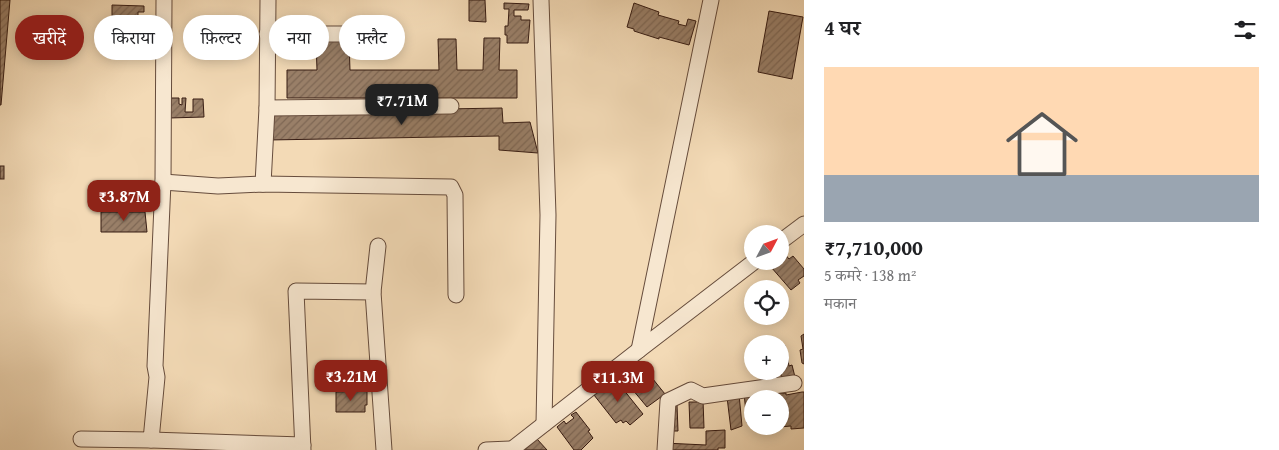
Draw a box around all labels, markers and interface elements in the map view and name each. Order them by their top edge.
text: 4 घर [824,12,860,43]
chip: खरीदें [15,15,84,60]
chip: किराया [94,15,173,60]
chip: फ़िल्टर [183,15,259,60]
chip: नया [269,15,329,60]
chip: फ़्लैट [339,15,405,60]
icon: filters [1231,16,1259,44]
pin: ₹7.71M [361,84,443,126]
text: ₹7.71M [376,88,428,112]
icon: home [997,99,1087,189]
pin: ₹3.87M [83,180,165,222]
text: ₹3.87M [98,184,150,208]
north arrow [744,225,789,270]
map controls [744,225,789,435]
text: ₹7,710,000 [824,232,923,263]
text: 5 कमरे · 138 m² [824,263,916,287]
button: locate [744,280,789,325]
text: मकान [824,291,856,315]
button: + [744,335,789,380]
pin: ₹3.21M [310,360,392,402]
pin: ₹11.3M [577,360,659,403]
text: ₹3.21M [325,364,377,388]
text: ₹11.3M [592,365,644,389]
button: − [744,390,789,435]

